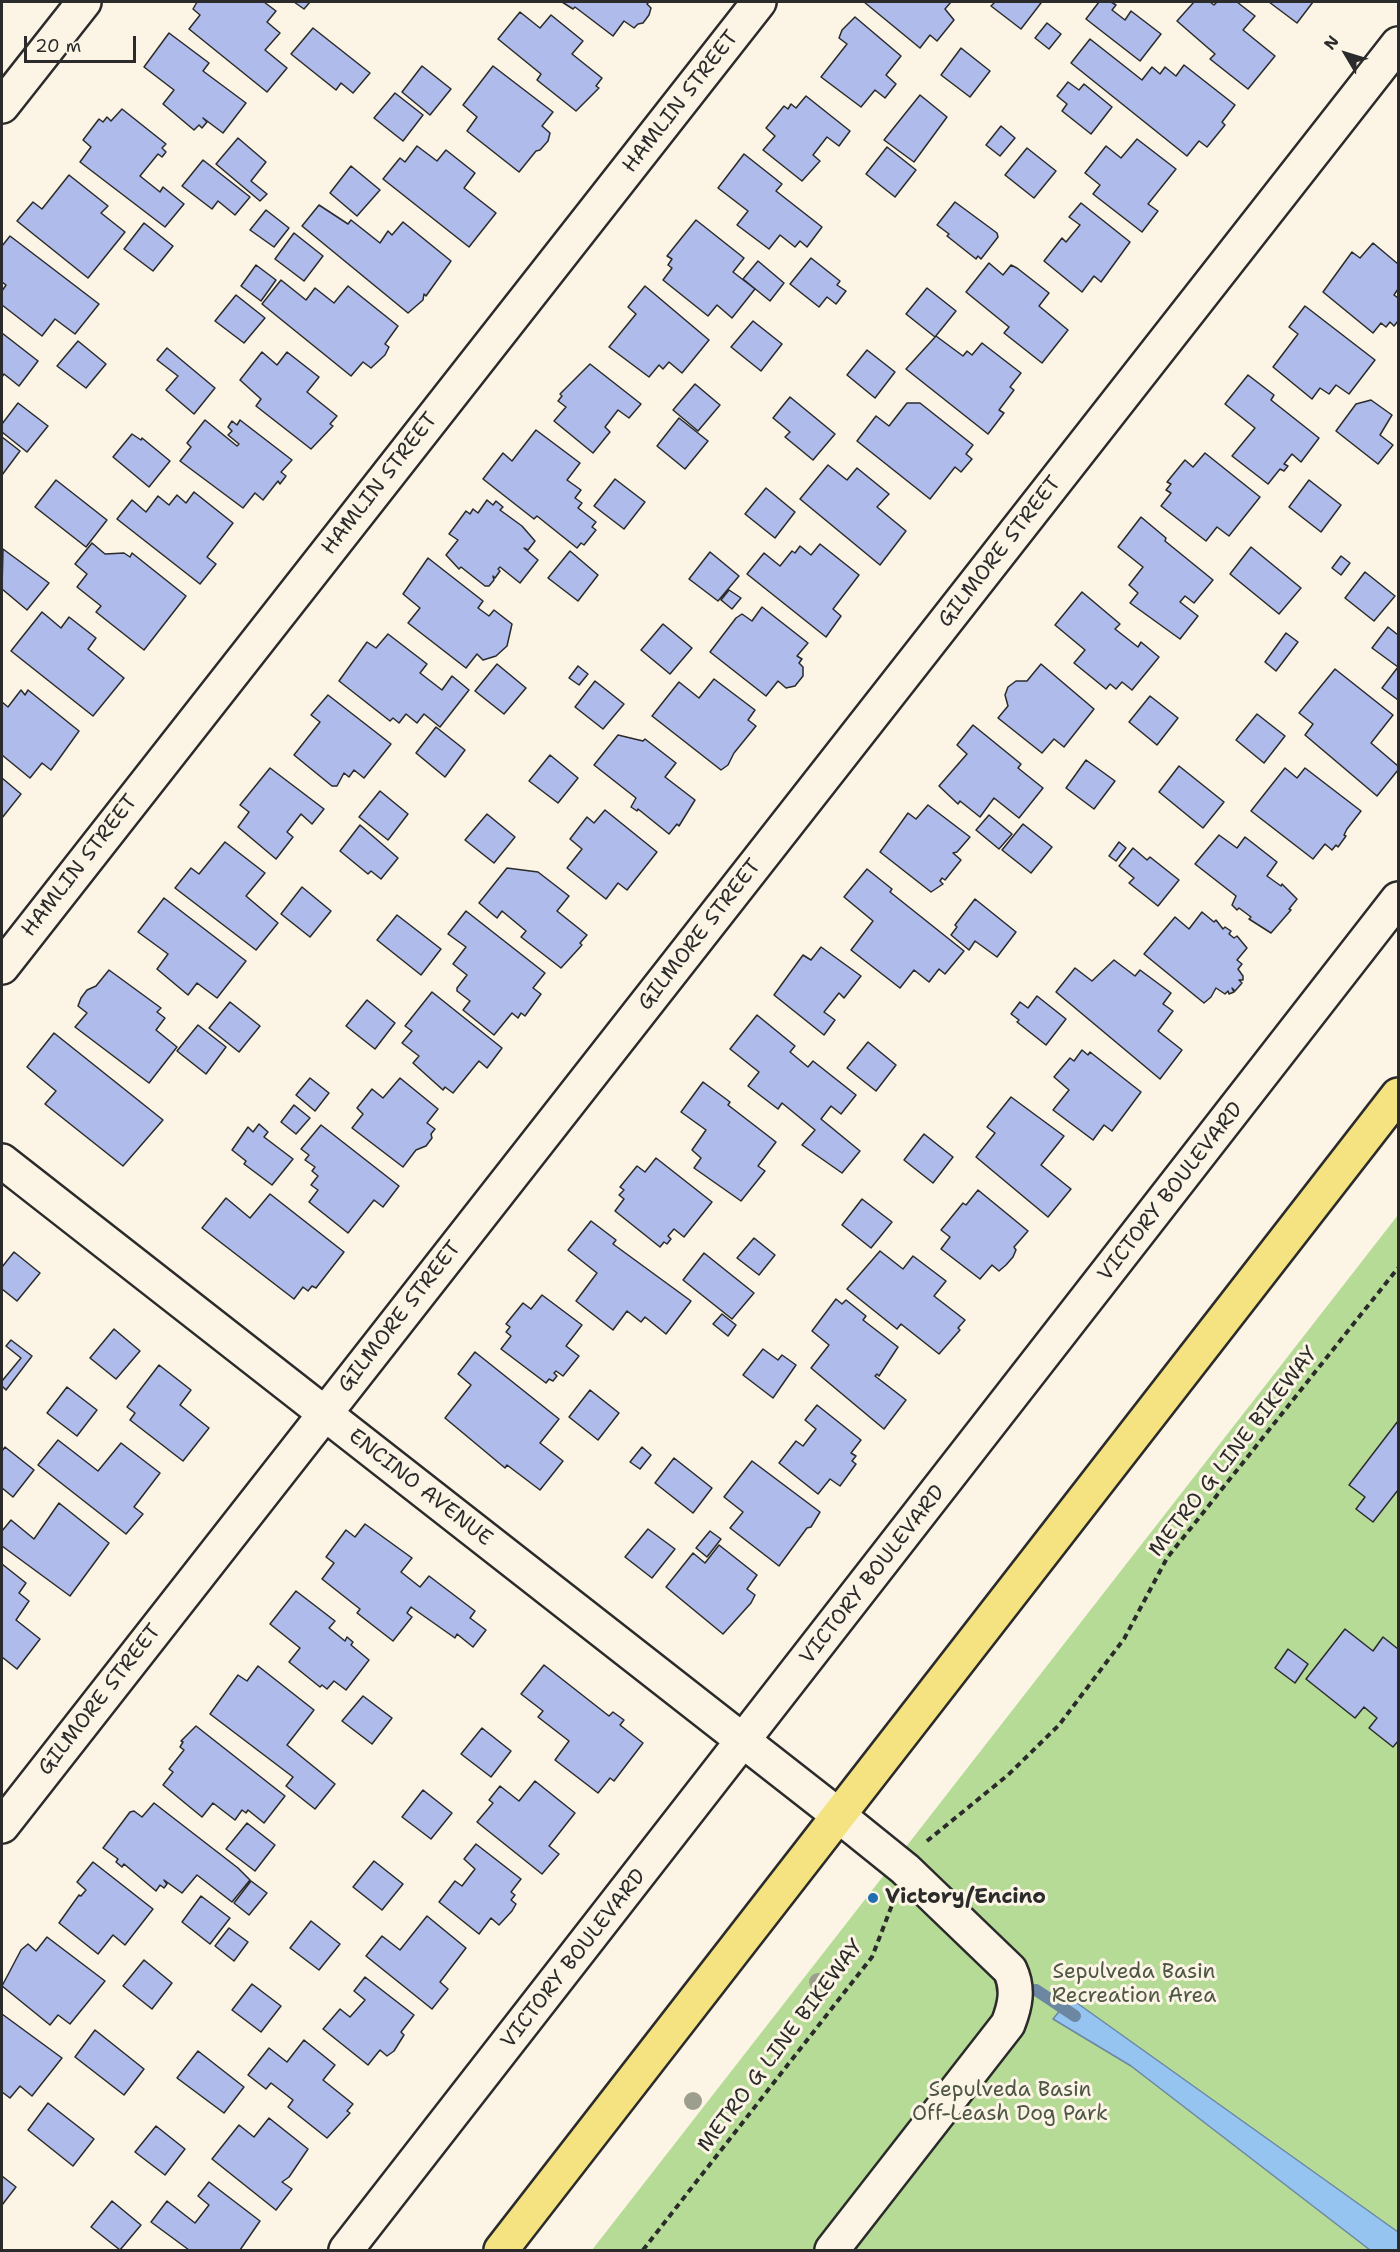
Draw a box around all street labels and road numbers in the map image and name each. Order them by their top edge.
street label: HAMLIN STREET [618,26,744,178]
street label: HAMLIN STREET [317,408,443,560]
street label: GILMORE STREET [933,471,1067,633]
street label: HAMLIN STREET [17,790,143,942]
street label: GILMORE STREET [633,854,767,1016]
street label: VICTORY BOULEVARD [1093,1097,1249,1287]
street label: GILMORE STREET [333,1236,467,1398]
street label: METRO G LINE BIKEWAY [1144,1342,1324,1562]
street label: ENCINO AVENUE [343,1424,497,1552]
street label: VICTORY BOULEVARD [795,1480,951,1670]
street label: GILMORE STREET [33,1619,167,1781]
street label: VICTORY BOULEVARD [496,1864,652,2054]
street label: METRO G LINE BIKEWAY [693,1935,869,2157]

